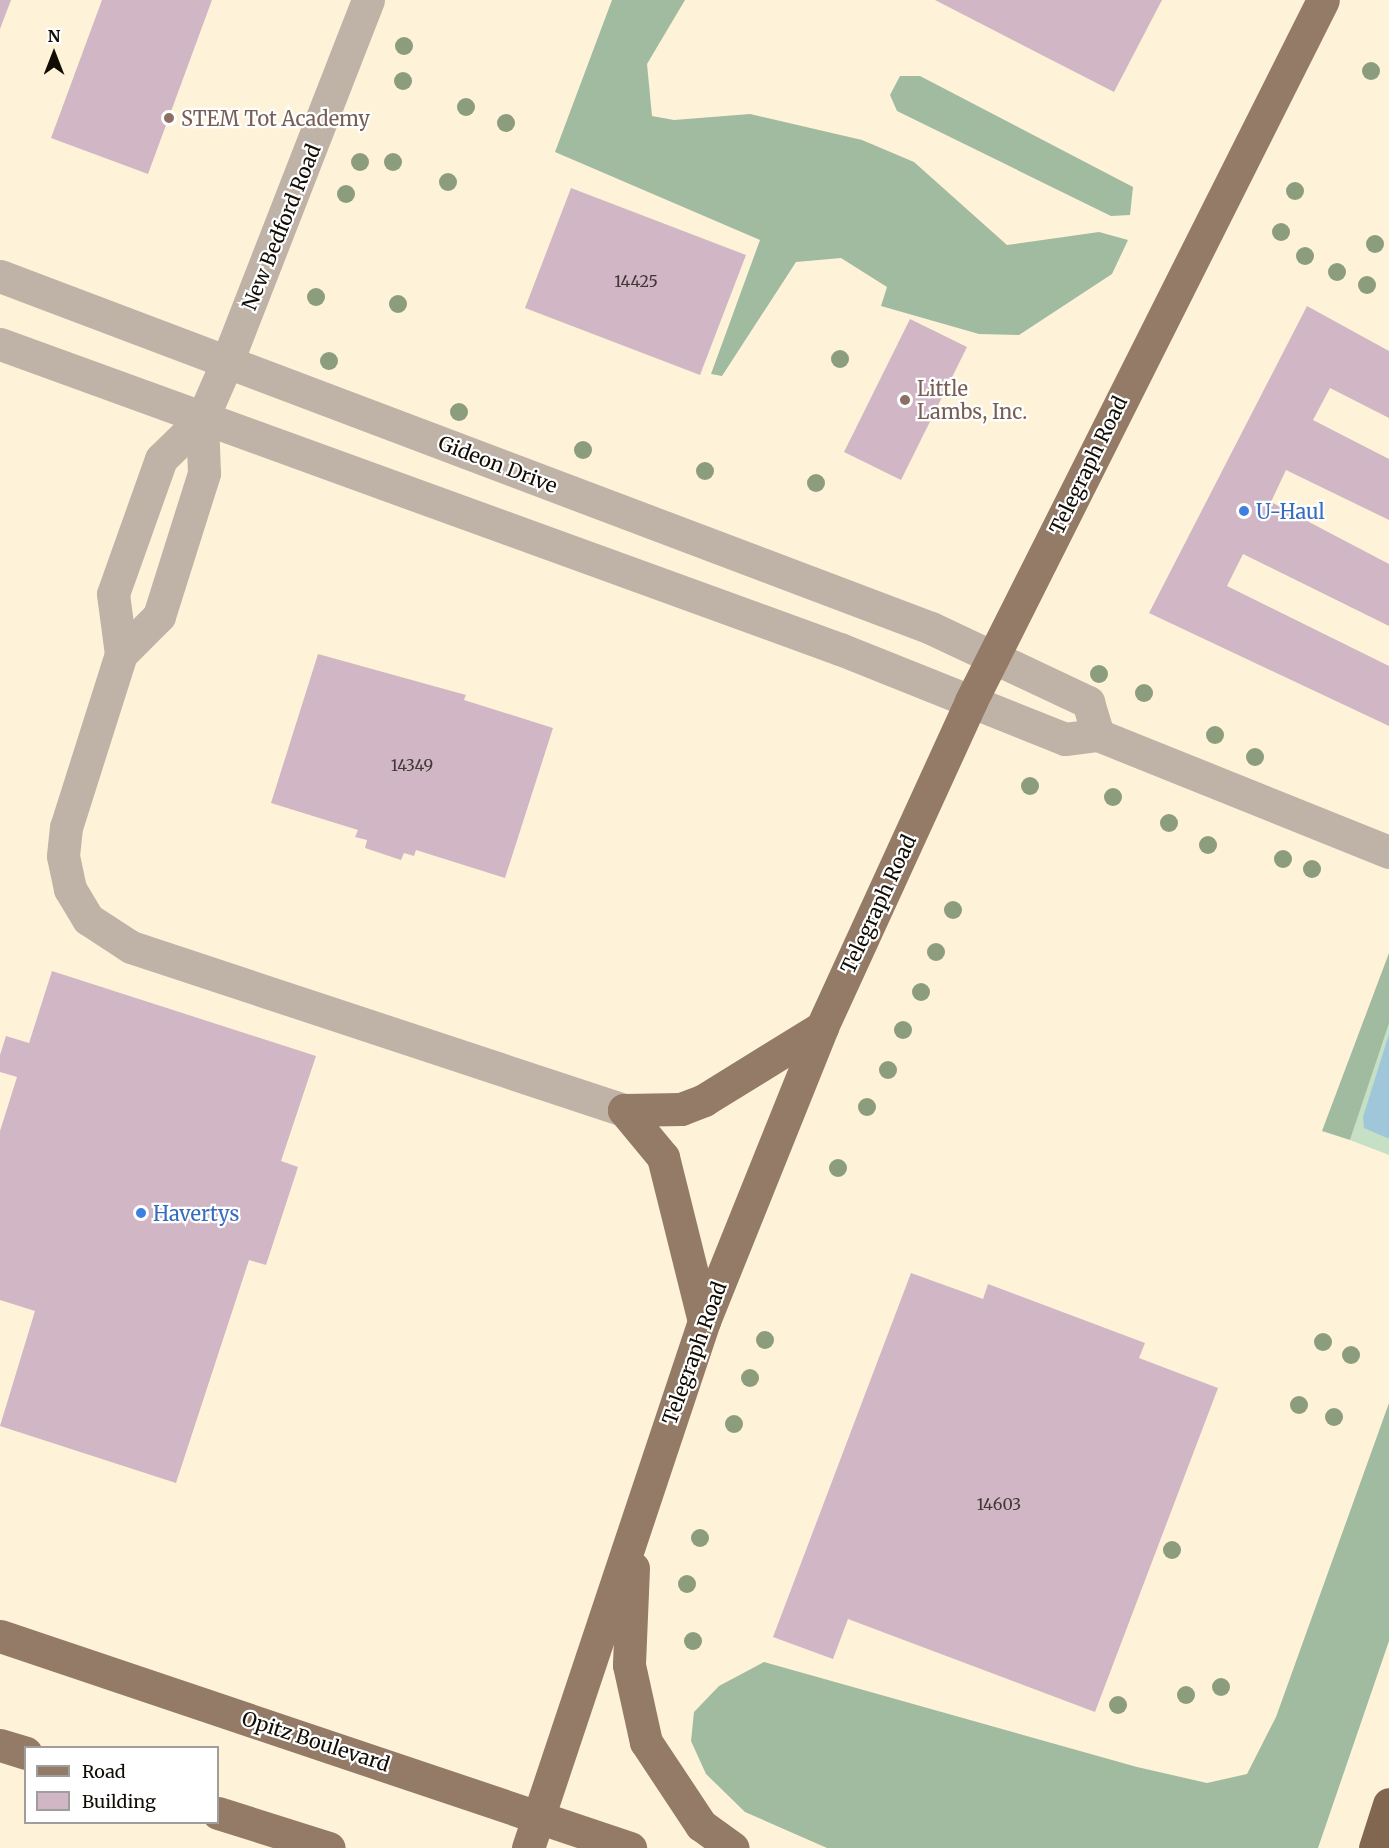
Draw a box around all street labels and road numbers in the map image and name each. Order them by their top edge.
street label: New Bedford Road [237,141,325,313]
street label: Telegraph Road [1044,392,1132,538]
street label: Gideon Drive [435,430,561,498]
street label: Telegraph Road [835,831,921,977]
street label: Telegraph Road [657,1278,731,1428]
street label: Opitz Boulevard [239,1706,393,1776]

